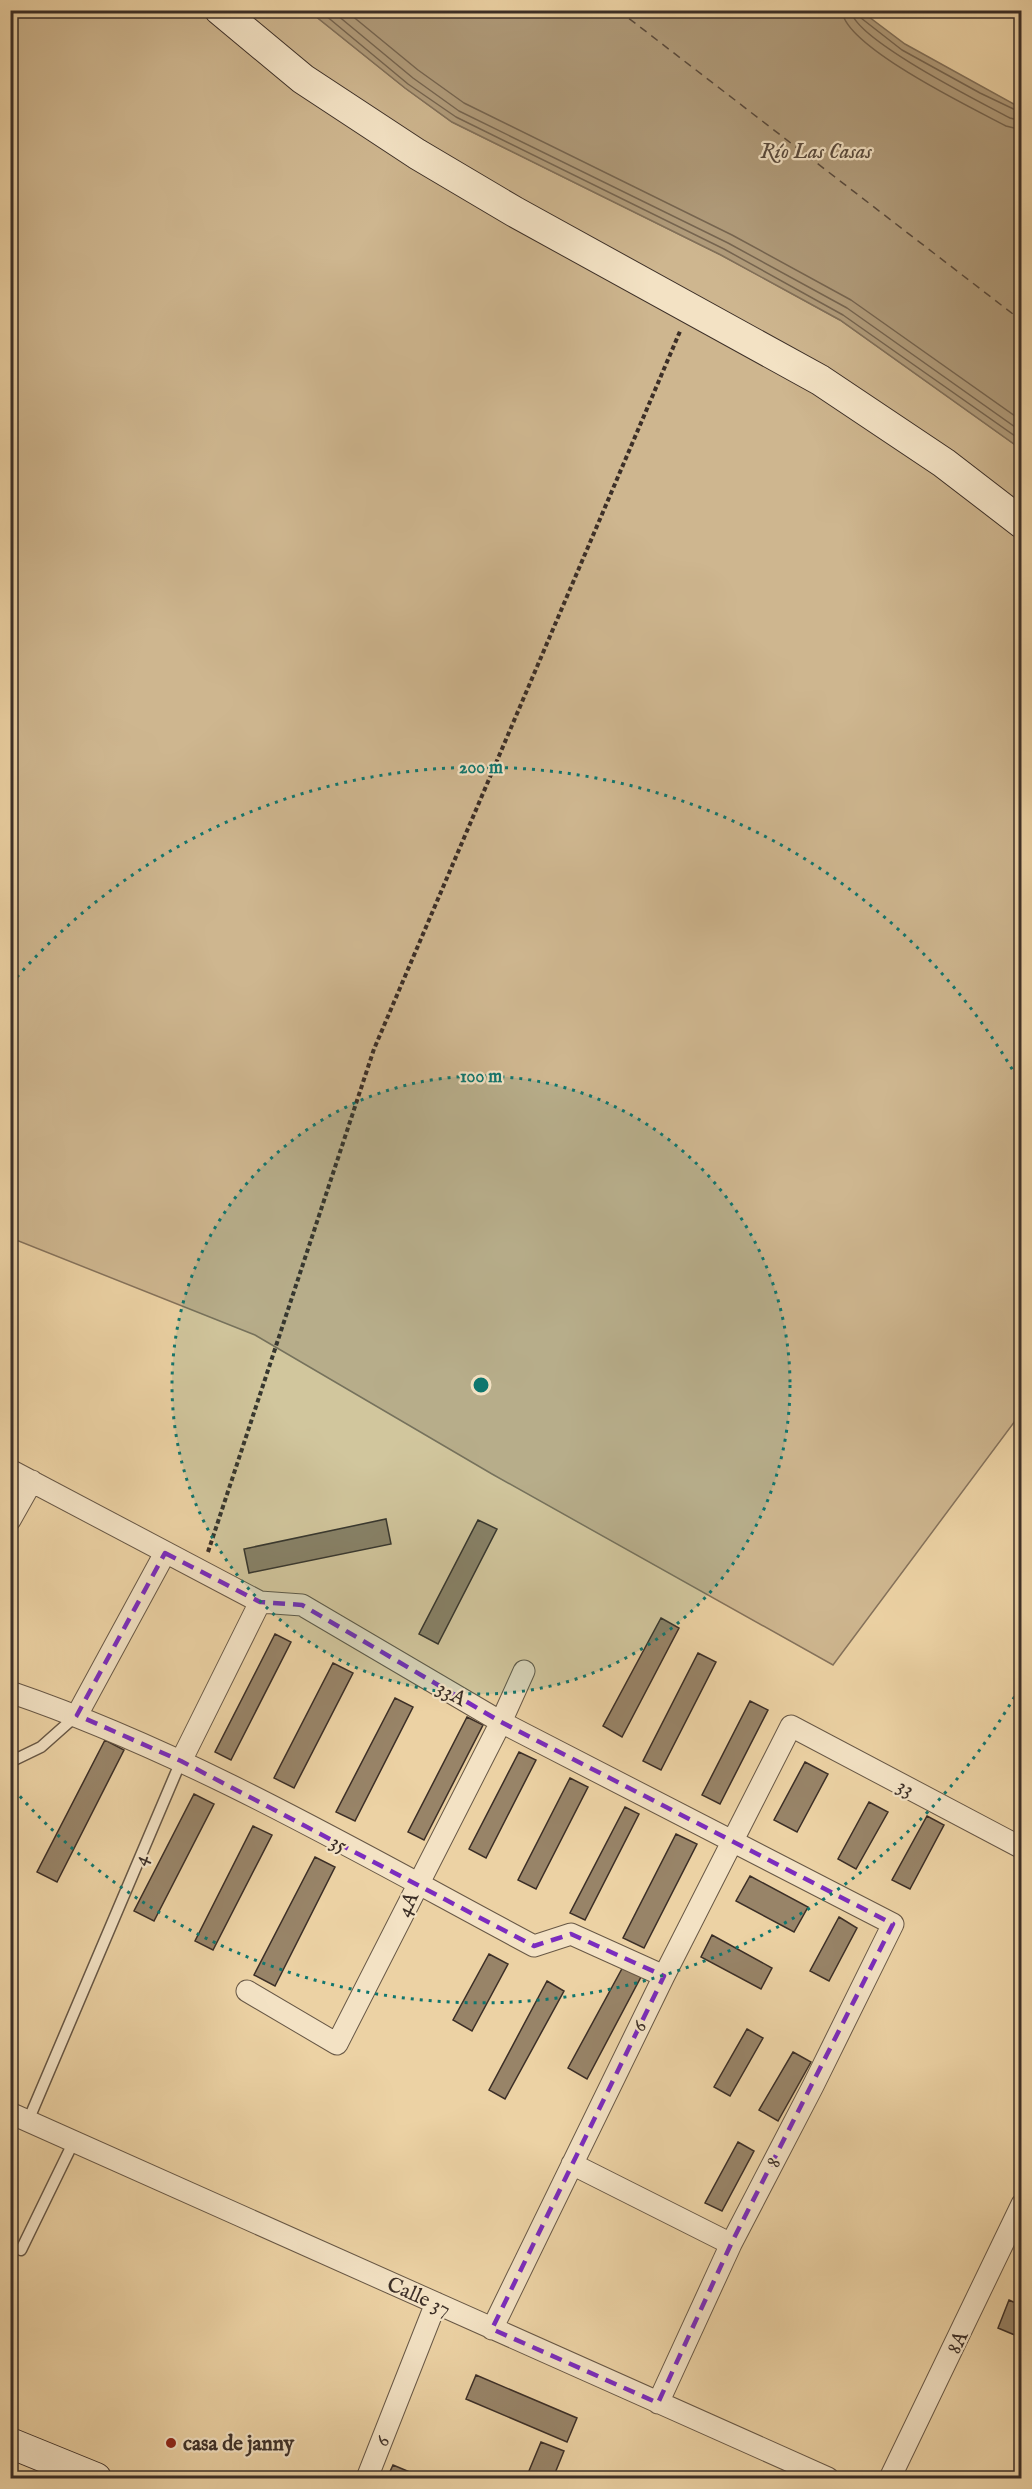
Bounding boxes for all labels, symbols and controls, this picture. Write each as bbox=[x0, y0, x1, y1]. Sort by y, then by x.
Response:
water label: Río Las Casas bbox=[760, 138, 873, 166]
text: 200 m bbox=[459, 757, 503, 780]
text: 100 m bbox=[460, 1066, 502, 1089]
centre of rings bbox=[471, 1375, 491, 1395]
street label: 33A bbox=[432, 1675, 472, 1714]
street label: 33 bbox=[892, 1773, 919, 1804]
street label: 35 bbox=[325, 1829, 352, 1860]
street label: 4 bbox=[127, 1849, 156, 1870]
street label: 4A bbox=[391, 1887, 426, 1922]
street label: 6 bbox=[626, 2016, 655, 2037]
street label: 8 bbox=[760, 2153, 788, 2173]
street label: Calle 37 bbox=[382, 2271, 455, 2323]
street label: 8A bbox=[941, 2326, 976, 2359]
place label: casa de janny bbox=[183, 2431, 295, 2458]
street label: 6 bbox=[369, 2431, 398, 2451]
marker: casa de janny bbox=[164, 2436, 178, 2450]

